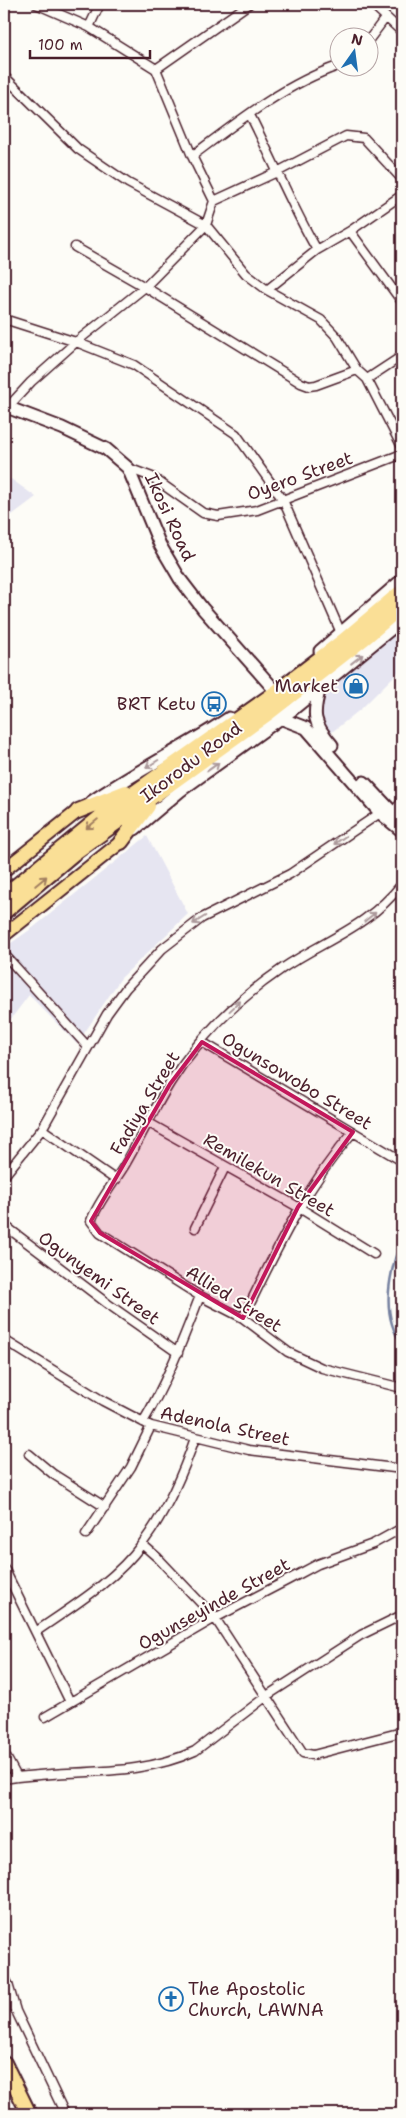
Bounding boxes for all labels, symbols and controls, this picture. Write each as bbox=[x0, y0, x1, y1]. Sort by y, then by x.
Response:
scale bar bbox=[30, 28, 150, 60]
north arrow bbox=[328, 28, 378, 78]
text: N bbox=[350, 29, 365, 49]
text: 100 m bbox=[38, 35, 83, 55]
street label: Oyero Street bbox=[244, 446, 356, 506]
street label: Ikosi Road bbox=[139, 469, 201, 565]
one-way arrow bbox=[350, 653, 363, 664]
shop icon: Market bbox=[343, 673, 369, 699]
place label: Market bbox=[274, 674, 338, 698]
bus stop icon: BRT Ketu bbox=[201, 691, 227, 717]
place label: BRT Ketu bbox=[117, 692, 196, 716]
street label: Ikorodu Road bbox=[135, 716, 247, 808]
one-way arrow bbox=[146, 760, 160, 770]
one-way arrow bbox=[205, 762, 219, 772]
one-way arrow bbox=[86, 818, 99, 829]
one-way arrow bbox=[333, 835, 347, 845]
one-way arrow bbox=[34, 876, 47, 887]
one-way arrow bbox=[364, 911, 377, 922]
one-way arrow bbox=[193, 916, 207, 926]
one-way arrow bbox=[229, 1000, 242, 1012]
street label: Ogunsowobo Street bbox=[217, 1027, 377, 1135]
street label: Fadiya Street bbox=[105, 1047, 185, 1159]
street label: Remilekun Street bbox=[199, 1128, 339, 1222]
street label: Ogunyemi Street bbox=[33, 1226, 165, 1330]
street label: Allied Street bbox=[181, 1260, 287, 1338]
street label: Adenola Street bbox=[158, 1401, 292, 1451]
street label: Ogunseyinde Street bbox=[134, 1552, 294, 1656]
place label: The Apostolic Church, LAWNA bbox=[188, 1977, 324, 2022]
church icon: The Apostolic Church, LAWNA bbox=[158, 1986, 184, 2012]

